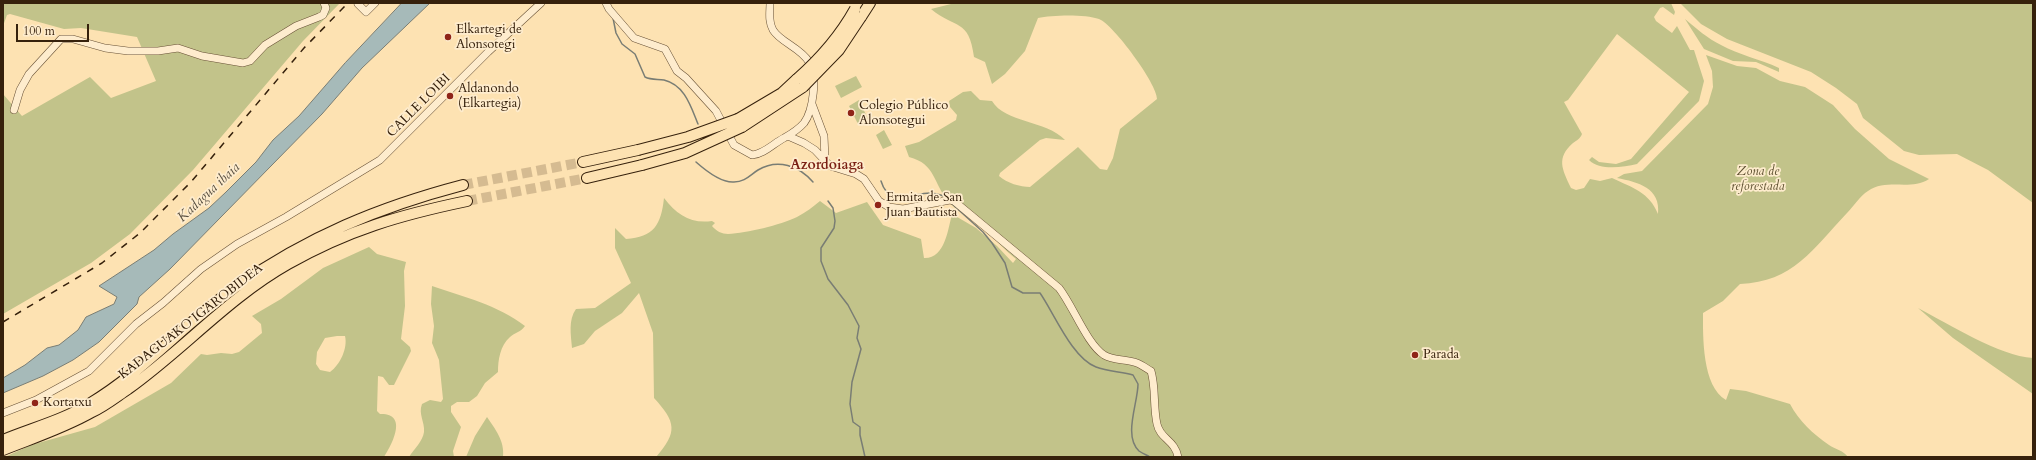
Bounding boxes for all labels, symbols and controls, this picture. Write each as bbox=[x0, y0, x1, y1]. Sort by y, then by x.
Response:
scale bar bbox=[18, 16, 91, 42]
place label: Elkartegi de Alonsotegi bbox=[456, 22, 522, 53]
text: 100 m bbox=[23, 23, 55, 39]
marker: Elkartegi de Alonsotegi bbox=[443, 32, 453, 42]
street label: CALLE LOIBI bbox=[384, 71, 454, 141]
place label: Aldanondo (Elkartegia) bbox=[458, 81, 521, 112]
marker: Aldanondo (Elkartegia) bbox=[445, 91, 455, 101]
place label: Colegio Público Alonsotegui bbox=[859, 98, 948, 129]
marker: Colegio Público Alonsotegui bbox=[846, 108, 856, 118]
district label: Azordoiaga bbox=[790, 158, 864, 174]
water label: Kadagua ibaia bbox=[174, 160, 244, 226]
park label: Zona de reforestada bbox=[1731, 164, 1785, 195]
place label: Ermita de San Juan Bautista bbox=[886, 190, 962, 221]
marker: Ermita de San Juan Bautista bbox=[873, 200, 883, 210]
street label: KADAGUAKO IGAROBIDEA bbox=[116, 261, 266, 383]
place label: Parada bbox=[1423, 347, 1459, 363]
marker: Parada bbox=[1410, 350, 1420, 360]
place label: Kortatxu bbox=[43, 395, 92, 411]
marker: Kortatxu bbox=[30, 398, 40, 408]

